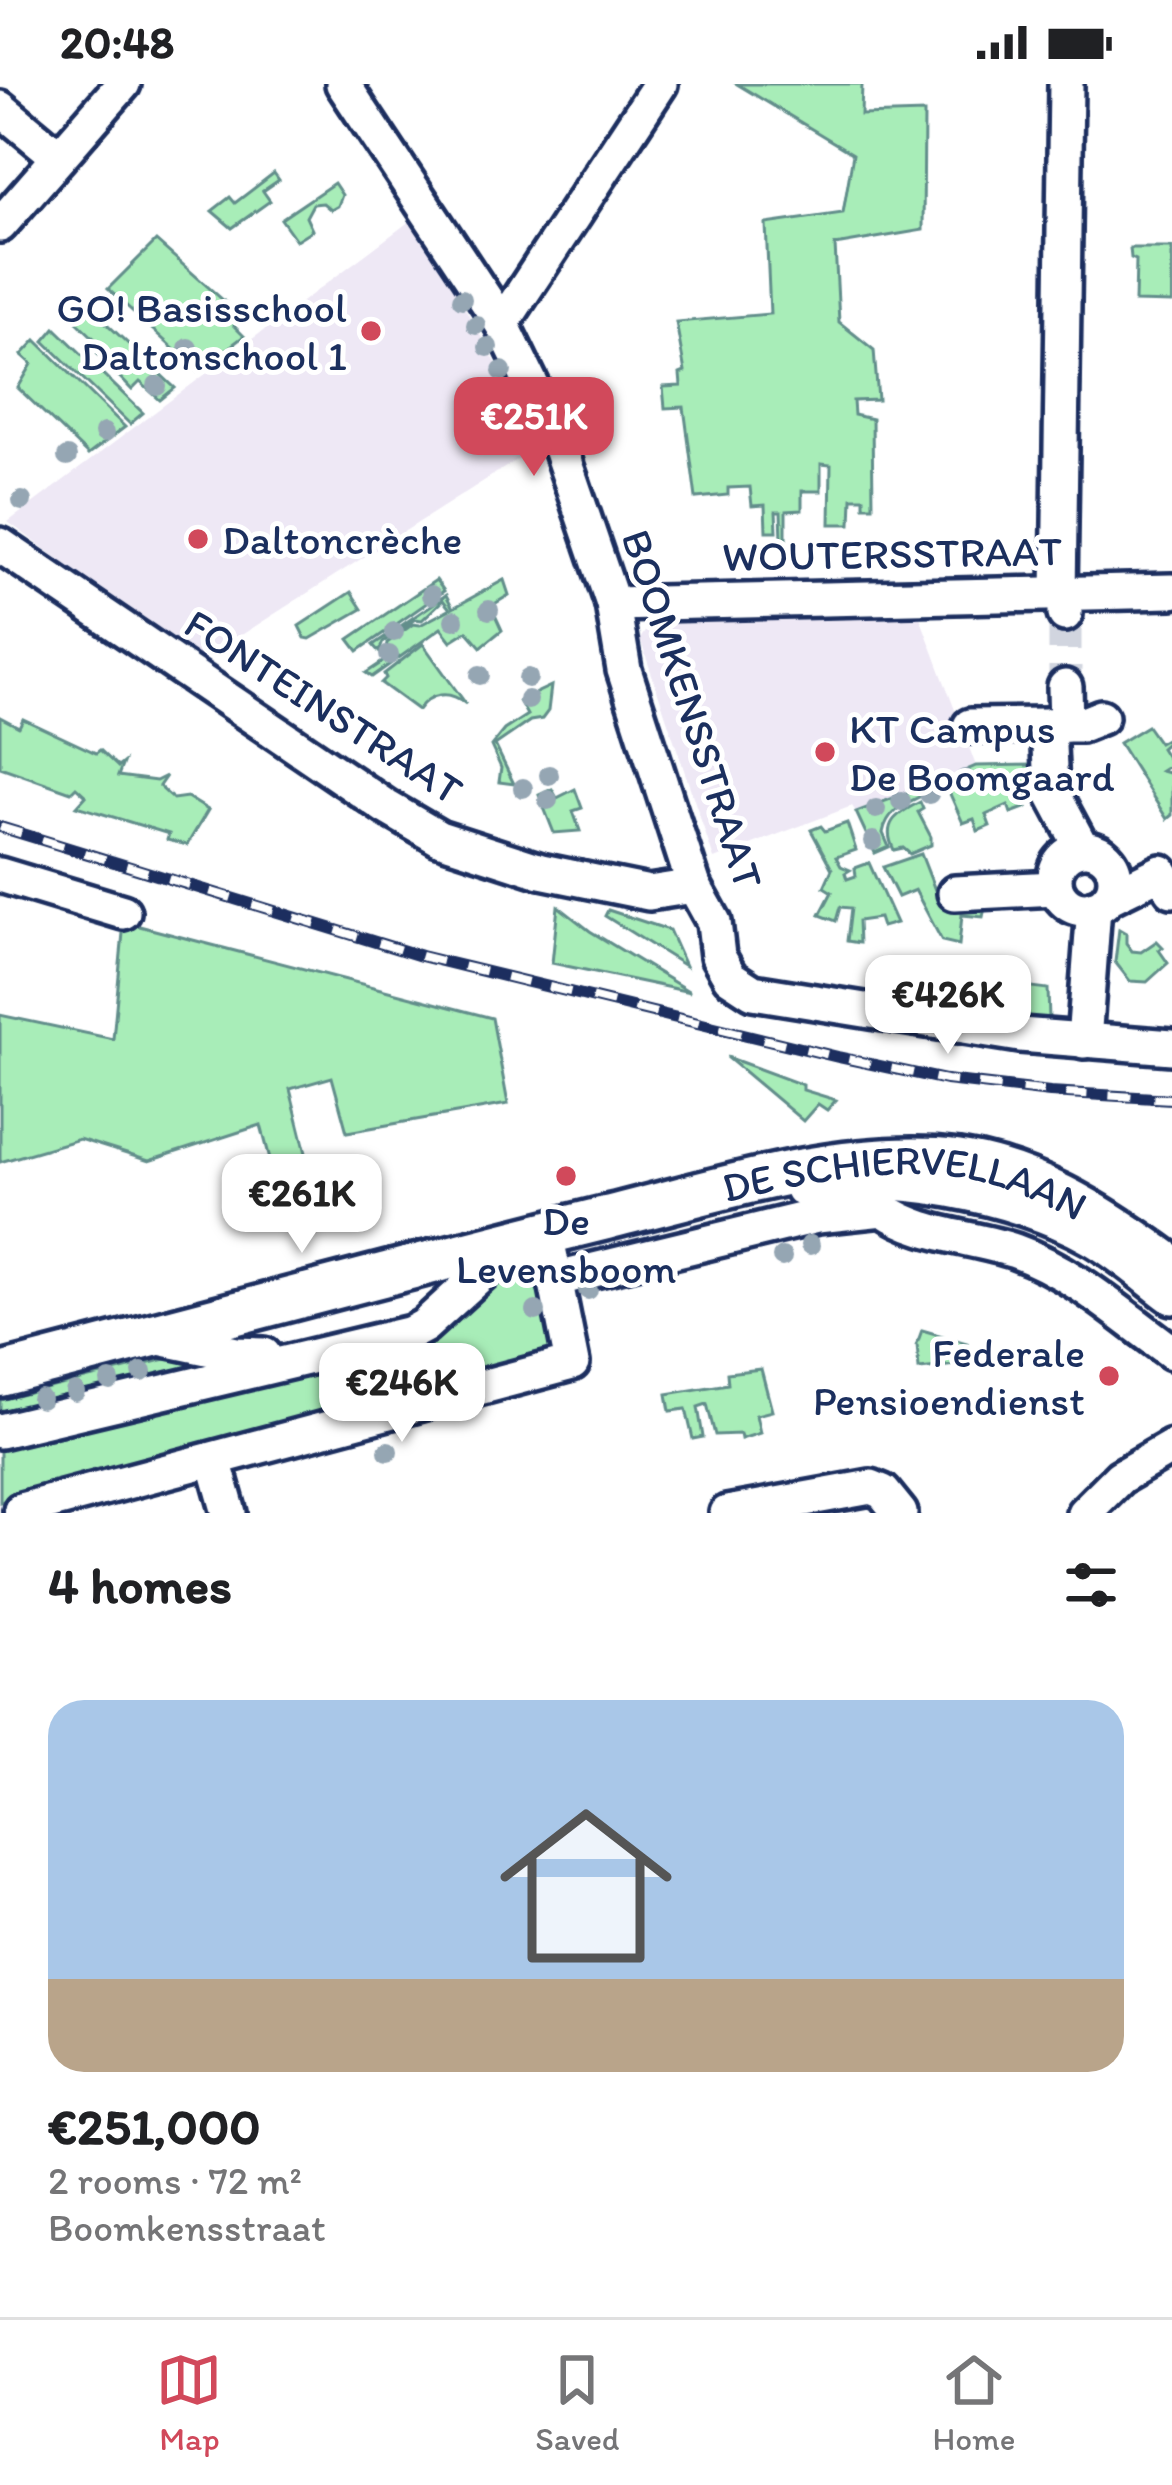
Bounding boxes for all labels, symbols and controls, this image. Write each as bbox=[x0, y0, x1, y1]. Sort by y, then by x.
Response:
text: 20:48 bbox=[60, 15, 174, 69]
place label: GO! Basisschool Daltonschool 1 bbox=[56, 282, 347, 381]
marker: GO! Basisschool Daltonschool 1 bbox=[358, 318, 384, 344]
pin: €251K bbox=[450, 377, 618, 479]
text: €251K bbox=[481, 392, 587, 439]
place label: Daltoncrèche bbox=[222, 514, 462, 565]
street label: BOOMKENSSTRAAT bbox=[610, 523, 775, 895]
street label: WOUTERSSTRAAT bbox=[722, 525, 1063, 582]
marker: Daltoncrèche bbox=[185, 526, 211, 552]
street label: FONTEINSTRAAT bbox=[175, 598, 473, 815]
place label: KT Campus De Boomgaard bbox=[849, 703, 1115, 802]
marker: KT Campus De Boomgaard bbox=[812, 739, 838, 765]
pin: €426K bbox=[864, 955, 1032, 1057]
text: €426K bbox=[892, 970, 1004, 1017]
street label: DE SCHIERVELLAAN bbox=[717, 1134, 1096, 1231]
pin: €261K bbox=[218, 1154, 386, 1256]
marker: De Levensboom bbox=[553, 1163, 579, 1189]
text: €261K bbox=[249, 1169, 355, 1216]
place label: De Levensboom bbox=[456, 1195, 676, 1294]
place label: Federale Pensioendienst bbox=[813, 1327, 1085, 1426]
pin: €246K bbox=[318, 1343, 486, 1445]
text: €246K bbox=[346, 1358, 458, 1405]
marker: Federale Pensioendienst bbox=[1096, 1363, 1122, 1389]
icon: filters bbox=[1058, 1552, 1124, 1618]
text: 4 homes bbox=[48, 1555, 232, 1616]
icon: home bbox=[478, 1778, 694, 1994]
text: €251,000 bbox=[48, 2096, 261, 2157]
text: 2 rooms · 72 m² bbox=[48, 2157, 302, 2204]
text: Boomkensstraat bbox=[48, 2204, 326, 2251]
tab: Map bbox=[156, 2347, 222, 2458]
tab: Saved bbox=[535, 2347, 620, 2458]
tab: Home bbox=[932, 2347, 1016, 2458]

